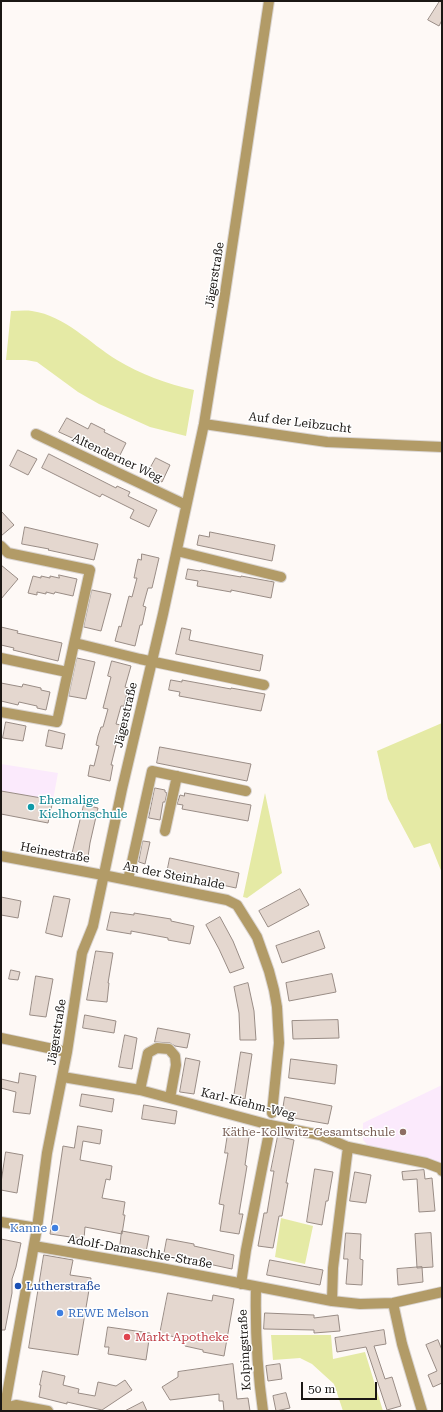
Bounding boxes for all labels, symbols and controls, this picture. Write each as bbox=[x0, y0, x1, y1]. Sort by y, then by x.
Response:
street label: Jägerstraße bbox=[203, 241, 227, 309]
street label: Auf der Leibzucht bbox=[248, 410, 352, 436]
street label: Altenderner Weg bbox=[70, 431, 164, 485]
street label: Jägerstraße bbox=[111, 681, 141, 749]
place label: Ehemalige Kielhornschule bbox=[39, 793, 127, 821]
marker: Ehemalige Kielhornschule bbox=[26, 802, 36, 812]
street label: Heinestraße bbox=[19, 840, 91, 866]
street label: An der Steinhalde bbox=[122, 859, 226, 893]
street label: Jägerstraße bbox=[45, 998, 69, 1066]
street label: Karl-Kiehm-Weg bbox=[199, 1085, 297, 1123]
place label: Käthe-Kollwitz-Gesamtschule bbox=[222, 1125, 395, 1139]
marker: Käthe-Kollwitz-Gesamtschule bbox=[398, 1127, 408, 1137]
place label: Kanne bbox=[10, 1221, 47, 1235]
marker: Kanne bbox=[50, 1223, 60, 1233]
street label: Adolf-Damaschke-Straße bbox=[67, 1232, 213, 1272]
place label: Lutherstraße bbox=[26, 1279, 100, 1293]
marker: Lutherstraße bbox=[13, 1281, 23, 1291]
place label: REWE Melson bbox=[68, 1306, 149, 1320]
marker: REWE Melson bbox=[55, 1308, 65, 1318]
street label: Kolpingstraße bbox=[236, 1309, 254, 1391]
place label: Markt Apotheke bbox=[135, 1330, 229, 1344]
marker: Markt Apotheke bbox=[122, 1332, 132, 1342]
scale bar bbox=[303, 1374, 379, 1400]
text: 50 m bbox=[308, 1382, 335, 1396]

